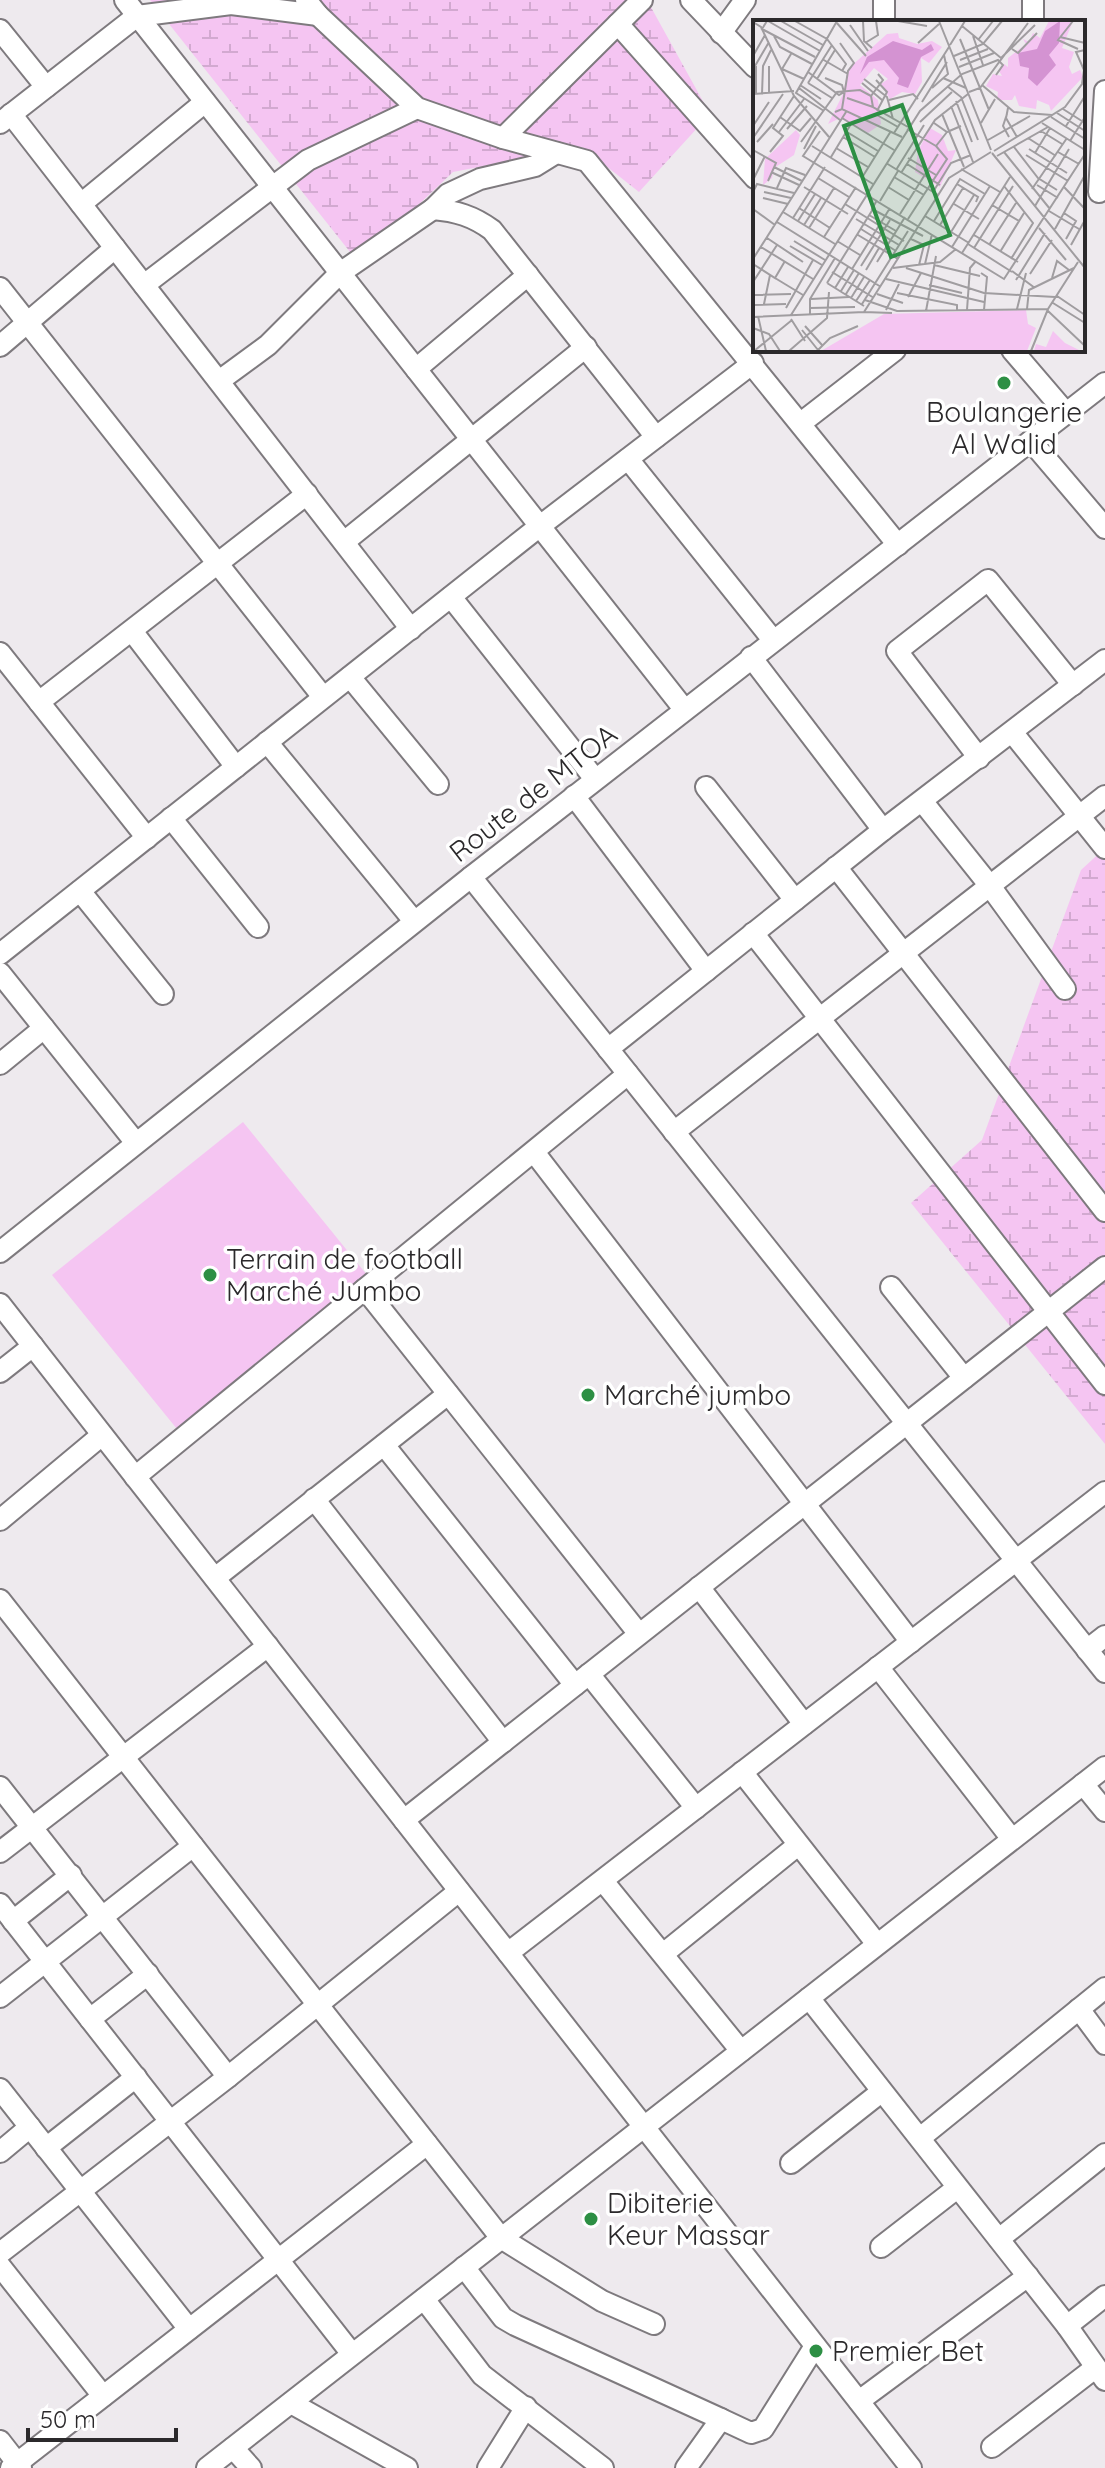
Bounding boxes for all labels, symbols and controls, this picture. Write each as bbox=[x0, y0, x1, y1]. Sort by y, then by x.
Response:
inset map bbox=[753, 20, 1085, 352]
marker: Boulangerie Al Walid bbox=[995, 374, 1013, 392]
place label: Boulangerie Al Walid bbox=[926, 394, 1082, 461]
street label: Route de MTOA bbox=[442, 716, 624, 869]
place label: Terrain de football Marché Jumbo bbox=[226, 1241, 463, 1308]
marker: Terrain de football Marché Jumbo bbox=[201, 1266, 219, 1284]
place label: Marché jumbo bbox=[604, 1377, 791, 1412]
marker: Marché jumbo bbox=[579, 1386, 597, 1404]
place label: Dibiterie Keur Massar bbox=[607, 2185, 770, 2252]
marker: Dibiterie Keur Massar bbox=[582, 2210, 600, 2228]
place label: Premier Bet bbox=[832, 2333, 984, 2368]
marker: Premier Bet bbox=[807, 2342, 825, 2360]
scale bar bbox=[28, 2392, 176, 2442]
text: 50 m bbox=[40, 2404, 96, 2434]

